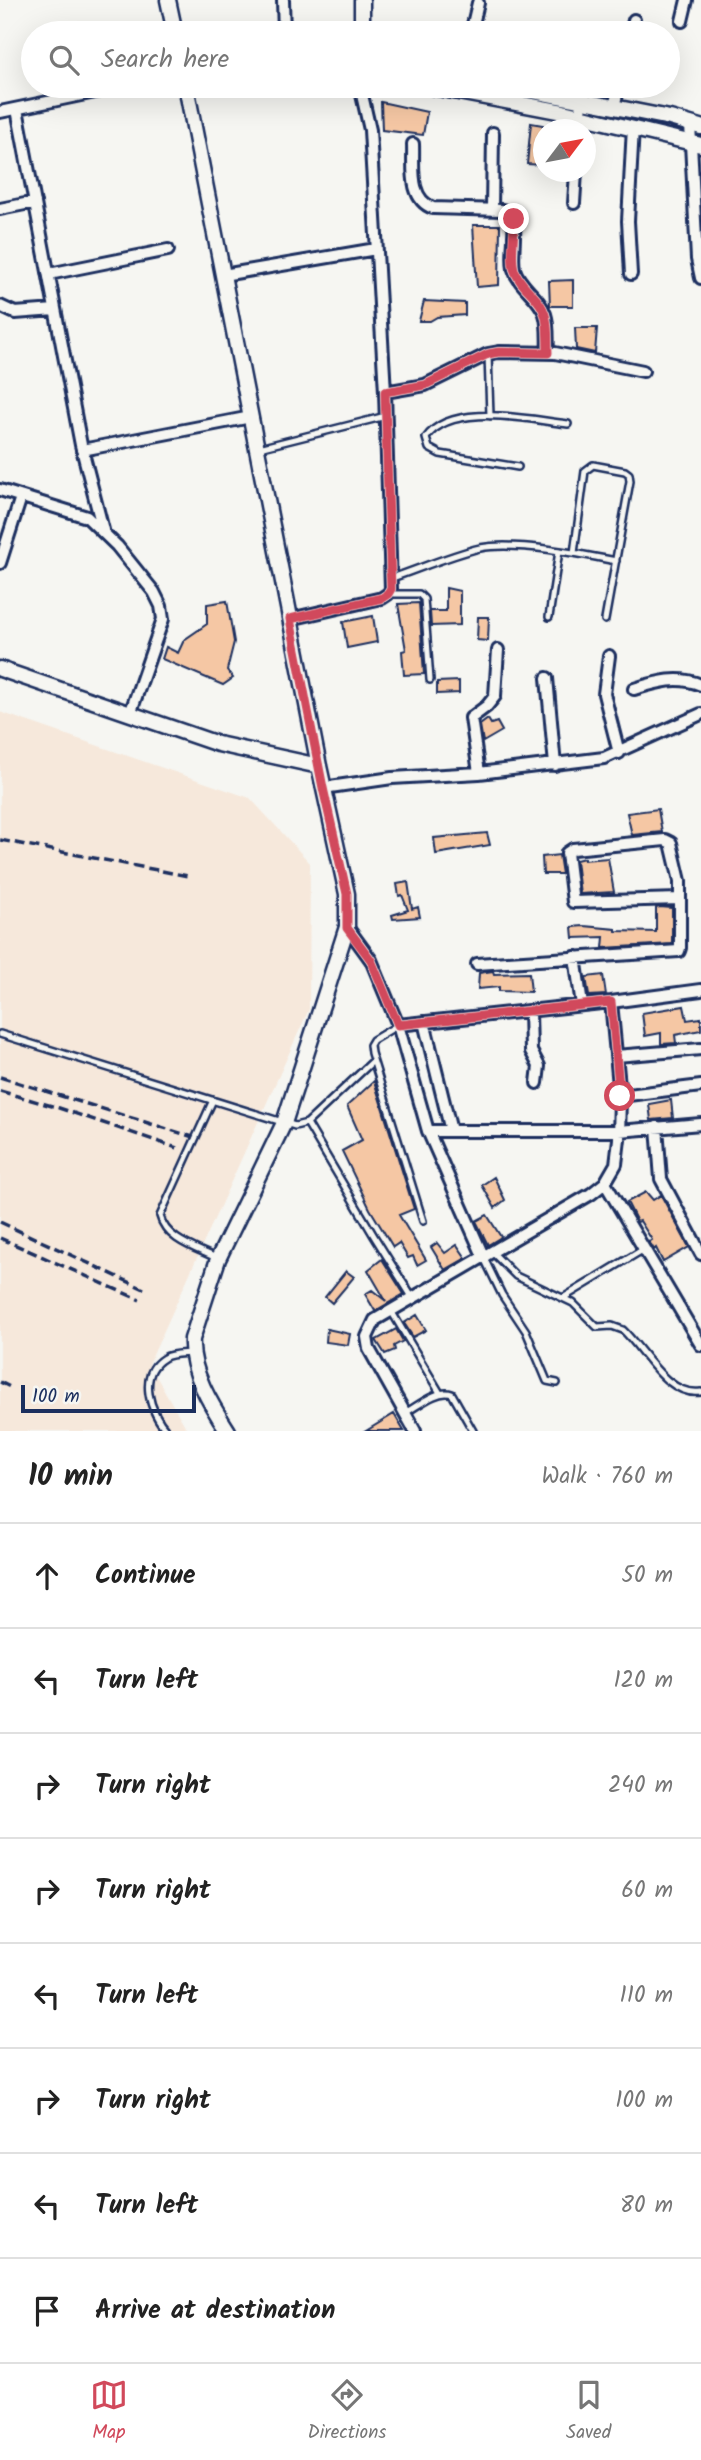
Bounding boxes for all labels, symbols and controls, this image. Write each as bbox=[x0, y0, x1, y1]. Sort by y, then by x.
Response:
search box bbox=[21, 21, 680, 98]
text: Search here bbox=[101, 39, 229, 81]
icon: search bbox=[45, 41, 83, 79]
north arrow bbox=[533, 119, 596, 182]
route end bbox=[498, 203, 529, 234]
route start bbox=[604, 1080, 635, 1111]
scale bar bbox=[21, 1382, 196, 1414]
text: 100 m bbox=[32, 1382, 80, 1412]
text: 10 min bbox=[28, 1453, 113, 1501]
text: Walk · 760 m bbox=[541, 1459, 673, 1495]
text: Continue bbox=[95, 1555, 196, 1597]
icon: ahead bbox=[28, 1557, 66, 1595]
text: 50 m bbox=[622, 1558, 673, 1594]
text: Turn left bbox=[95, 1660, 198, 1702]
icon: left bbox=[28, 1662, 66, 1700]
text: 120 m bbox=[613, 1663, 673, 1699]
text: Turn right bbox=[95, 1765, 211, 1807]
icon: right bbox=[28, 1767, 66, 1805]
text: 240 m bbox=[608, 1768, 673, 1804]
text: Turn right bbox=[95, 1870, 211, 1912]
icon: right bbox=[28, 1872, 66, 1910]
text: 60 m bbox=[621, 1873, 673, 1909]
text: Turn left bbox=[95, 1975, 198, 2017]
icon: left bbox=[28, 1977, 66, 2015]
text: 110 m bbox=[620, 1978, 673, 2014]
text: Turn right bbox=[95, 2080, 211, 2122]
icon: right bbox=[28, 2082, 66, 2120]
text: 100 m bbox=[615, 2083, 673, 2119]
text: Turn left bbox=[95, 2185, 198, 2227]
icon: left bbox=[28, 2187, 66, 2225]
text: 80 m bbox=[620, 2188, 673, 2224]
text: Arrive at destination bbox=[95, 2290, 335, 2332]
icon: arrive bbox=[28, 2292, 66, 2330]
tab: Map bbox=[90, 2376, 128, 2448]
tab: Directions bbox=[308, 2376, 386, 2448]
tab: Saved bbox=[566, 2376, 611, 2448]

